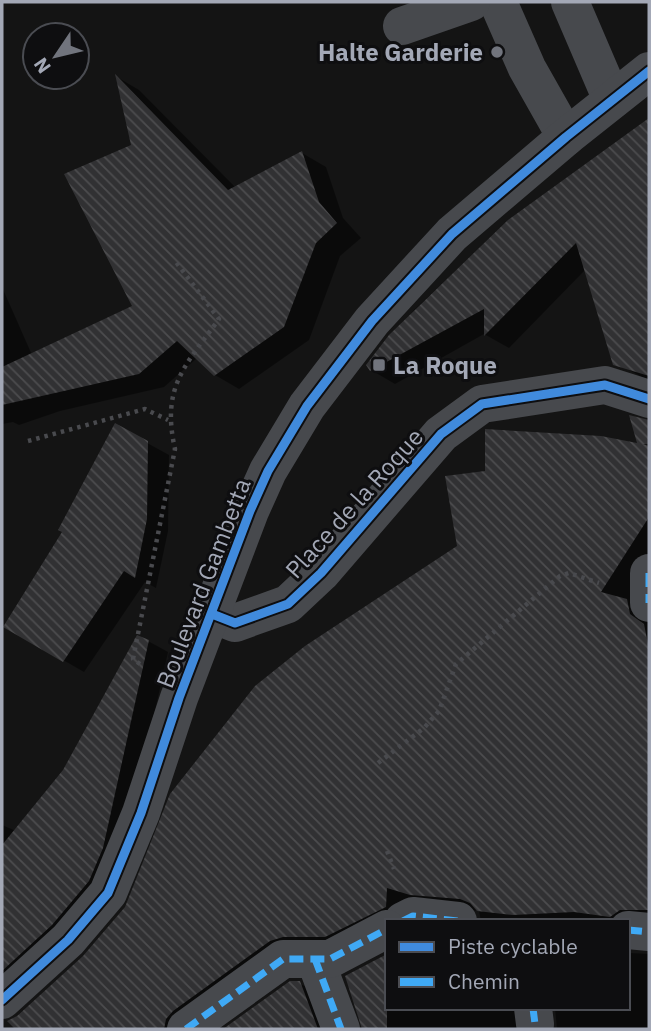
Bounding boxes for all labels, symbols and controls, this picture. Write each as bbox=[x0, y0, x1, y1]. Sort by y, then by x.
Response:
north arrow bbox=[21, 21, 91, 91]
place label: Halte Garderie bbox=[318, 36, 483, 68]
marker: Halte Garderie bbox=[489, 44, 505, 60]
text: N bbox=[28, 53, 56, 78]
place label: La Roque bbox=[393, 349, 497, 381]
marker: La Roque bbox=[371, 357, 387, 373]
street label: Place de la Roque bbox=[278, 421, 430, 585]
street label: Boulevard Gambetta bbox=[148, 474, 258, 692]
legend bbox=[385, 919, 630, 1010]
text: Piste cyclable bbox=[448, 932, 578, 960]
text: Chemin bbox=[448, 967, 520, 995]

